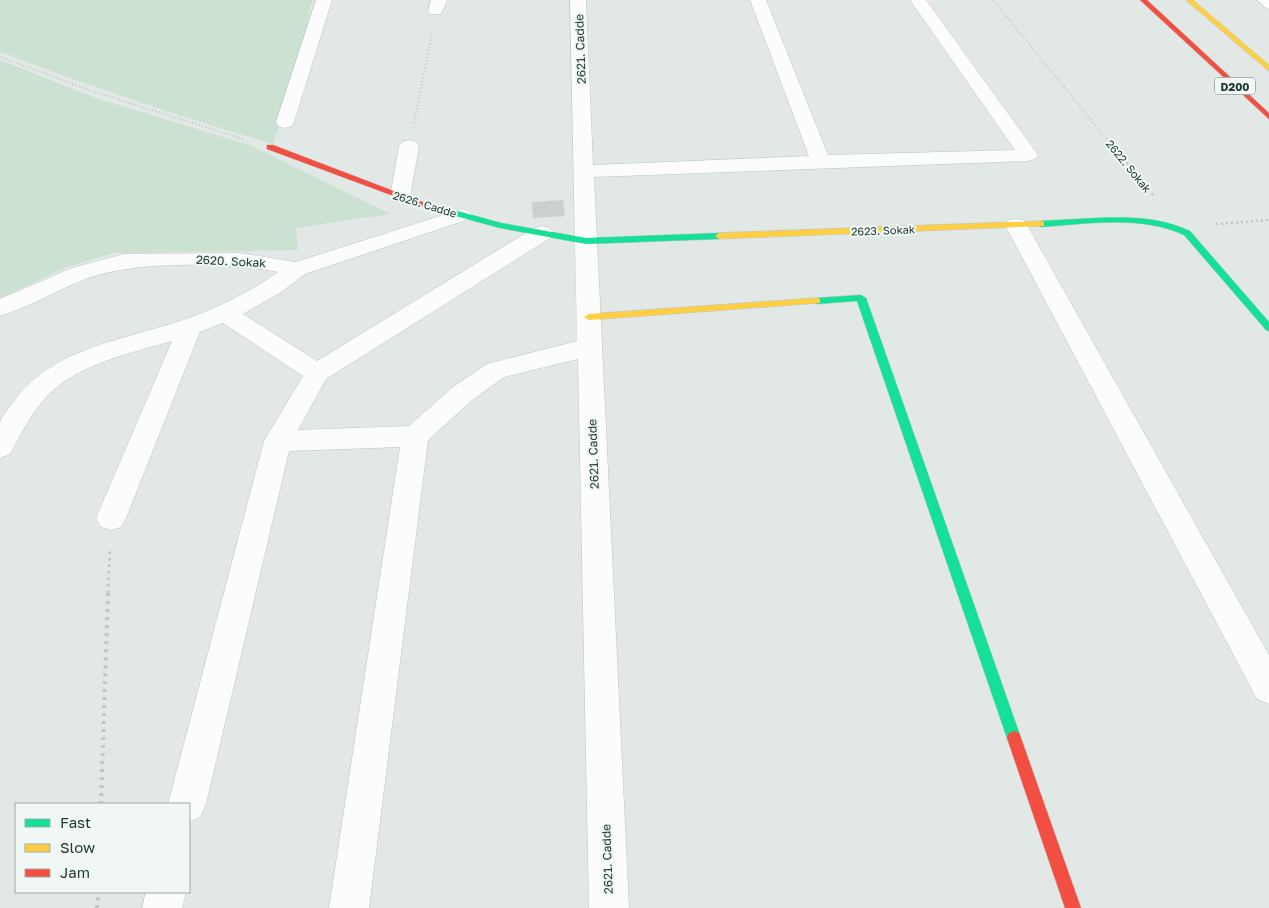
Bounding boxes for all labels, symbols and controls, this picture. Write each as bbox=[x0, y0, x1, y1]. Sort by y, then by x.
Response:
street label: 2621. Cadde bbox=[571, 14, 589, 84]
road number: D200 bbox=[1215, 78, 1255, 94]
street label: 2622. Sokak bbox=[1104, 137, 1154, 195]
street label: 2626. Cadde bbox=[392, 188, 458, 220]
street label: 2623. Sokak bbox=[851, 222, 915, 238]
street label: 2620. Sokak bbox=[195, 252, 267, 270]
street label: 2621. Cadde bbox=[584, 419, 602, 489]
legend bbox=[15, 803, 190, 893]
text: Fast bbox=[60, 813, 91, 831]
street label: 2621. Cadde bbox=[598, 824, 616, 894]
text: Slow bbox=[60, 838, 95, 856]
text: Jam bbox=[60, 863, 90, 881]

